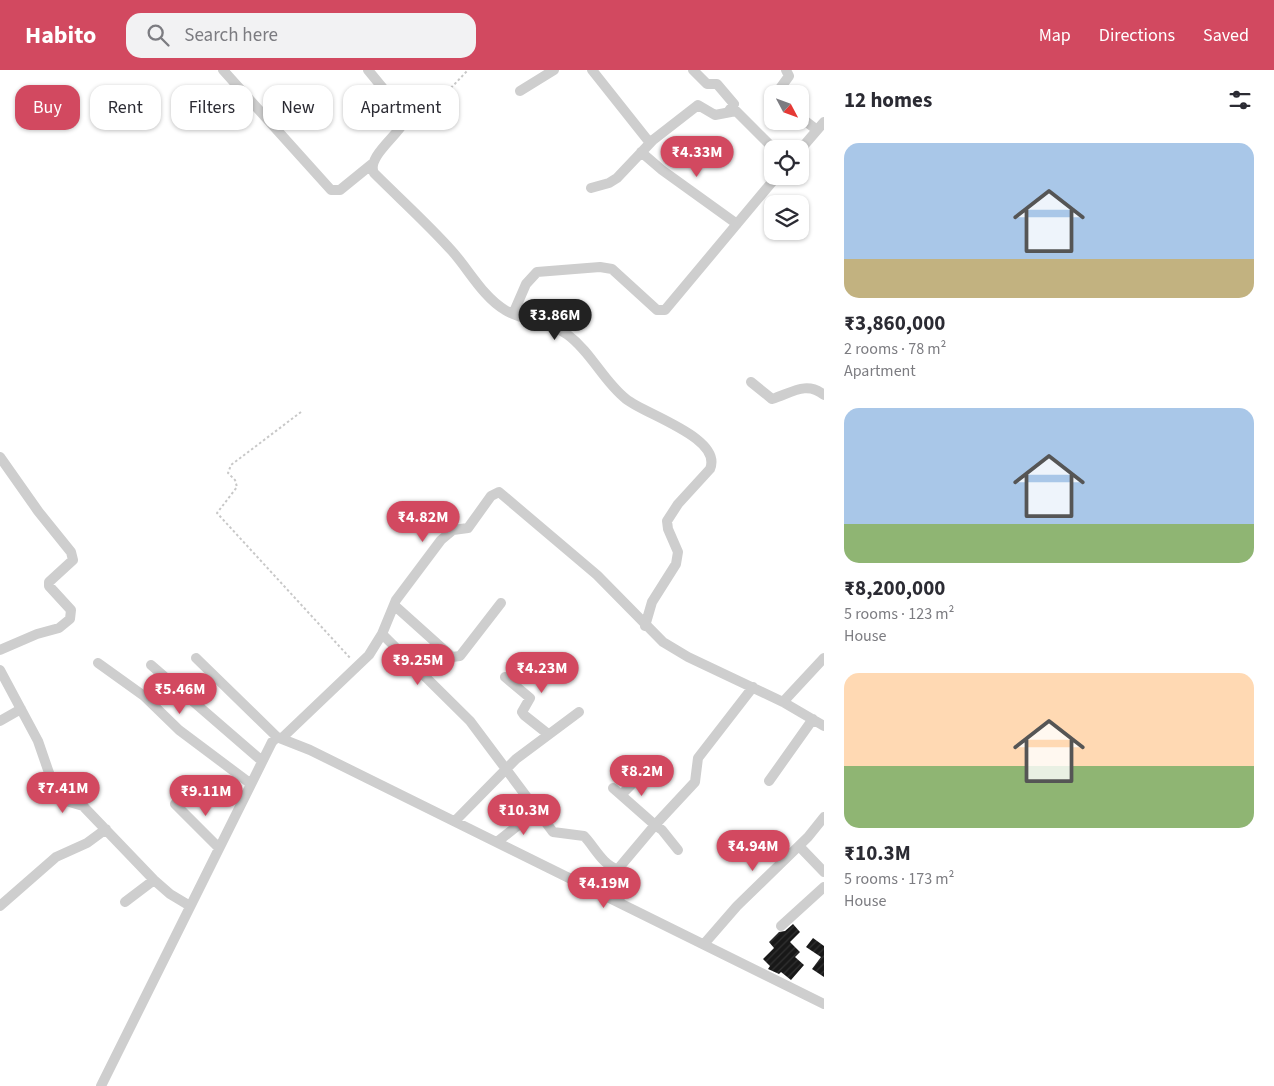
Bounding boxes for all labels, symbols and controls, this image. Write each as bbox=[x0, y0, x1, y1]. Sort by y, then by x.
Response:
search box bbox=[126, 13, 476, 58]
text: Habito bbox=[25, 18, 96, 53]
icon: search bbox=[144, 21, 172, 49]
text: Search here bbox=[184, 22, 278, 49]
text: Map bbox=[1039, 23, 1071, 48]
text: Directions bbox=[1099, 23, 1175, 48]
text: Saved bbox=[1203, 23, 1249, 48]
chip: Buy bbox=[15, 85, 80, 130]
chip: Rent bbox=[90, 85, 161, 130]
chip: Filters bbox=[171, 85, 253, 130]
chip: New bbox=[263, 85, 333, 130]
chip: Apartment bbox=[343, 85, 459, 130]
north arrow bbox=[764, 85, 809, 130]
map controls bbox=[764, 85, 809, 240]
text: 12 homes bbox=[844, 85, 932, 115]
icon: filters bbox=[1226, 86, 1254, 114]
pin: ₹4.33M bbox=[656, 136, 738, 178]
button: locate bbox=[764, 140, 809, 185]
text: ₹4.33M bbox=[672, 141, 722, 163]
icon: home bbox=[1004, 176, 1094, 266]
button: layers bbox=[764, 195, 809, 240]
pin: ₹3.86M bbox=[514, 298, 596, 341]
text: ₹3.86M bbox=[530, 304, 580, 326]
text: ₹3,860,000 bbox=[844, 308, 945, 338]
text: 2 rooms · 78 m² bbox=[844, 338, 946, 360]
text: Apartment bbox=[844, 360, 916, 382]
icon: home bbox=[1004, 441, 1094, 531]
pin: ₹4.82M bbox=[382, 500, 464, 543]
text: ₹4.82M bbox=[398, 506, 448, 528]
text: ₹8,200,000 bbox=[844, 573, 945, 603]
text: 5 rooms · 123 m² bbox=[844, 603, 954, 625]
text: House bbox=[844, 625, 886, 647]
pin: ₹9.25M bbox=[377, 644, 459, 686]
text: ₹9.25M bbox=[393, 649, 443, 671]
pin: ₹4.23M bbox=[501, 652, 583, 694]
text: ₹4.23M bbox=[517, 657, 567, 679]
pin: ₹5.46M bbox=[139, 672, 221, 715]
text: ₹5.46M bbox=[155, 678, 205, 700]
icon: home bbox=[1004, 706, 1094, 796]
pin: ₹8.2M bbox=[607, 754, 677, 797]
text: ₹8.2M bbox=[621, 760, 663, 782]
pin: ₹7.41M bbox=[22, 772, 104, 814]
pin: ₹9.11M bbox=[165, 774, 247, 817]
text: ₹7.41M bbox=[38, 777, 88, 799]
text: ₹9.11M bbox=[181, 780, 231, 802]
pin: ₹10.3M bbox=[483, 794, 565, 836]
text: ₹10.3M bbox=[499, 799, 549, 821]
pin: ₹4.94M bbox=[712, 830, 794, 872]
text: ₹4.94M bbox=[728, 835, 778, 857]
text: ₹10.3M bbox=[844, 838, 911, 868]
pin: ₹4.19M bbox=[563, 866, 645, 909]
text: 5 rooms · 173 m² bbox=[844, 868, 954, 890]
text: ₹4.19M bbox=[579, 872, 629, 894]
text: House bbox=[844, 890, 886, 912]

